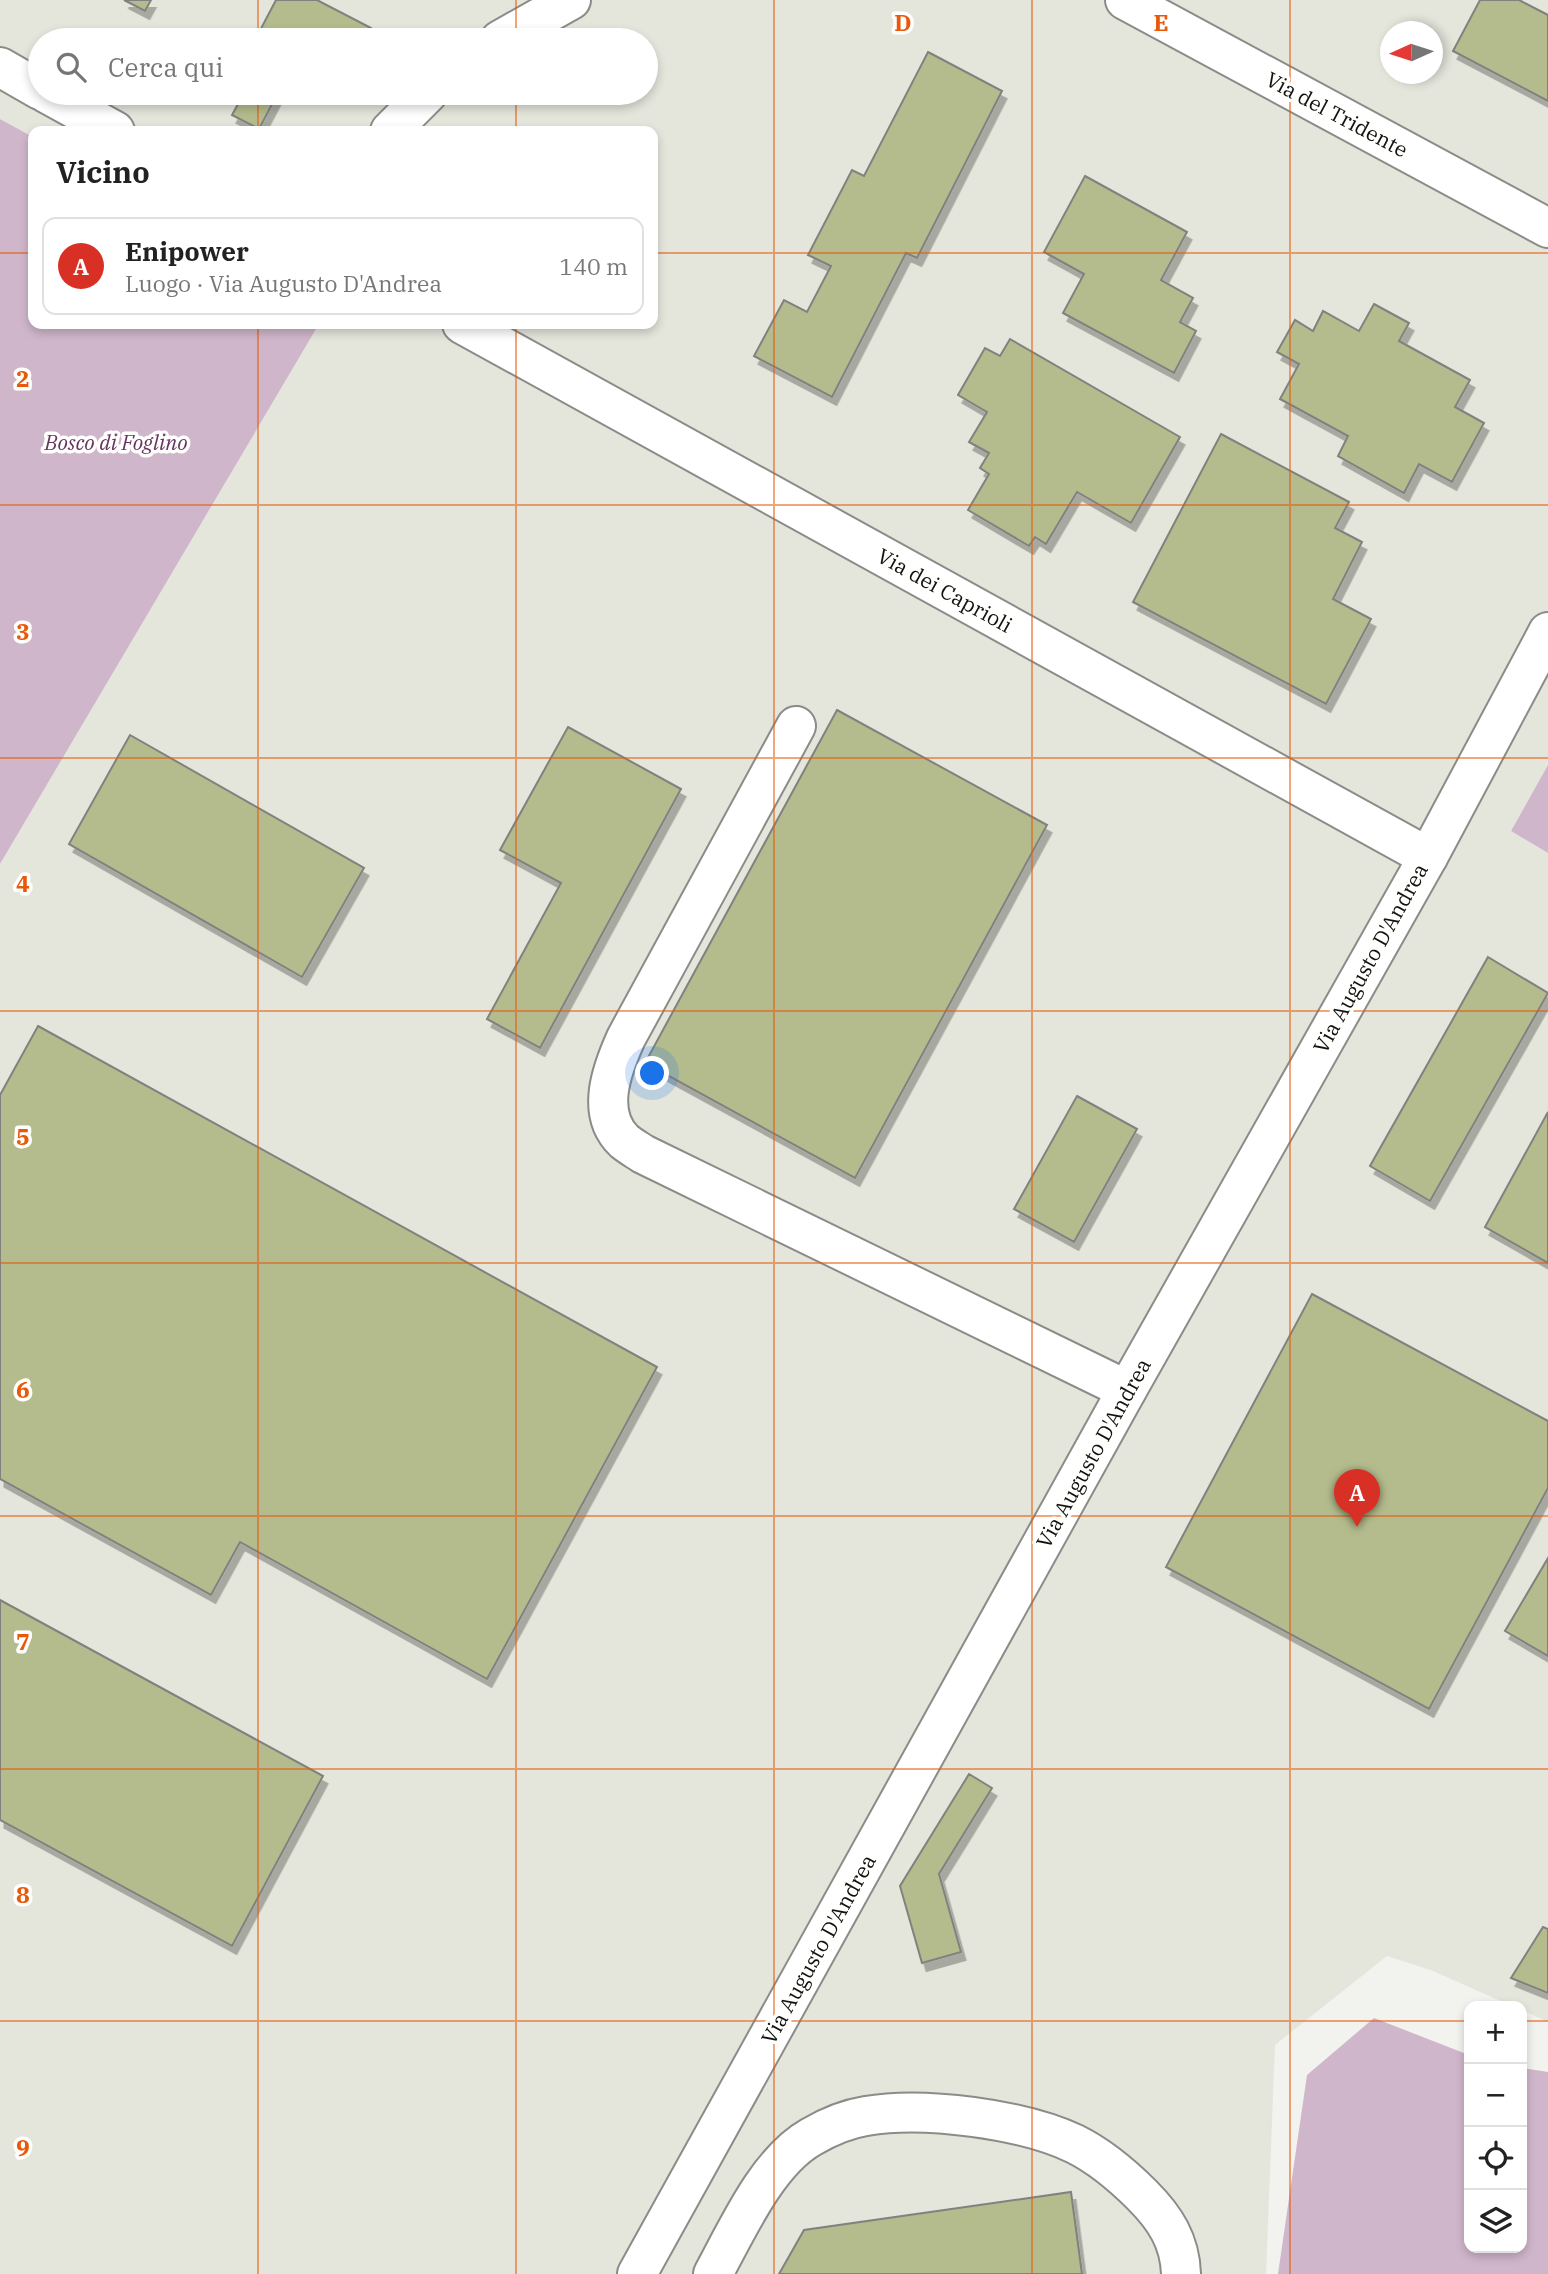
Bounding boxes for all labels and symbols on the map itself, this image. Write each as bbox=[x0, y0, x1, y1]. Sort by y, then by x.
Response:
text: D bbox=[894, 7, 912, 37]
text: E bbox=[1153, 7, 1169, 37]
north arrow bbox=[1380, 21, 1443, 84]
street label: Via del Tridente bbox=[1261, 65, 1413, 163]
text: 2 bbox=[16, 363, 30, 393]
park label: Bosco di Foglino bbox=[43, 428, 188, 456]
street label: Via dei Caprioli bbox=[872, 541, 1018, 639]
text: 3 bbox=[16, 616, 30, 646]
street label: Via Augusto D'Andrea bbox=[1306, 858, 1434, 1058]
text: 4 bbox=[16, 868, 30, 898]
your location bbox=[635, 1056, 669, 1090]
text: 5 bbox=[16, 1121, 30, 1151]
street label: Via Augusto D'Andrea bbox=[1029, 1353, 1157, 1553]
text: 6 bbox=[16, 1374, 30, 1404]
pin: A bbox=[1334, 1469, 1380, 1527]
text: 7 bbox=[16, 1626, 30, 1656]
street label: Via Augusto D'Andrea bbox=[754, 1849, 882, 2049]
text: 8 bbox=[16, 1879, 30, 1909]
text: 9 bbox=[16, 2132, 30, 2162]

